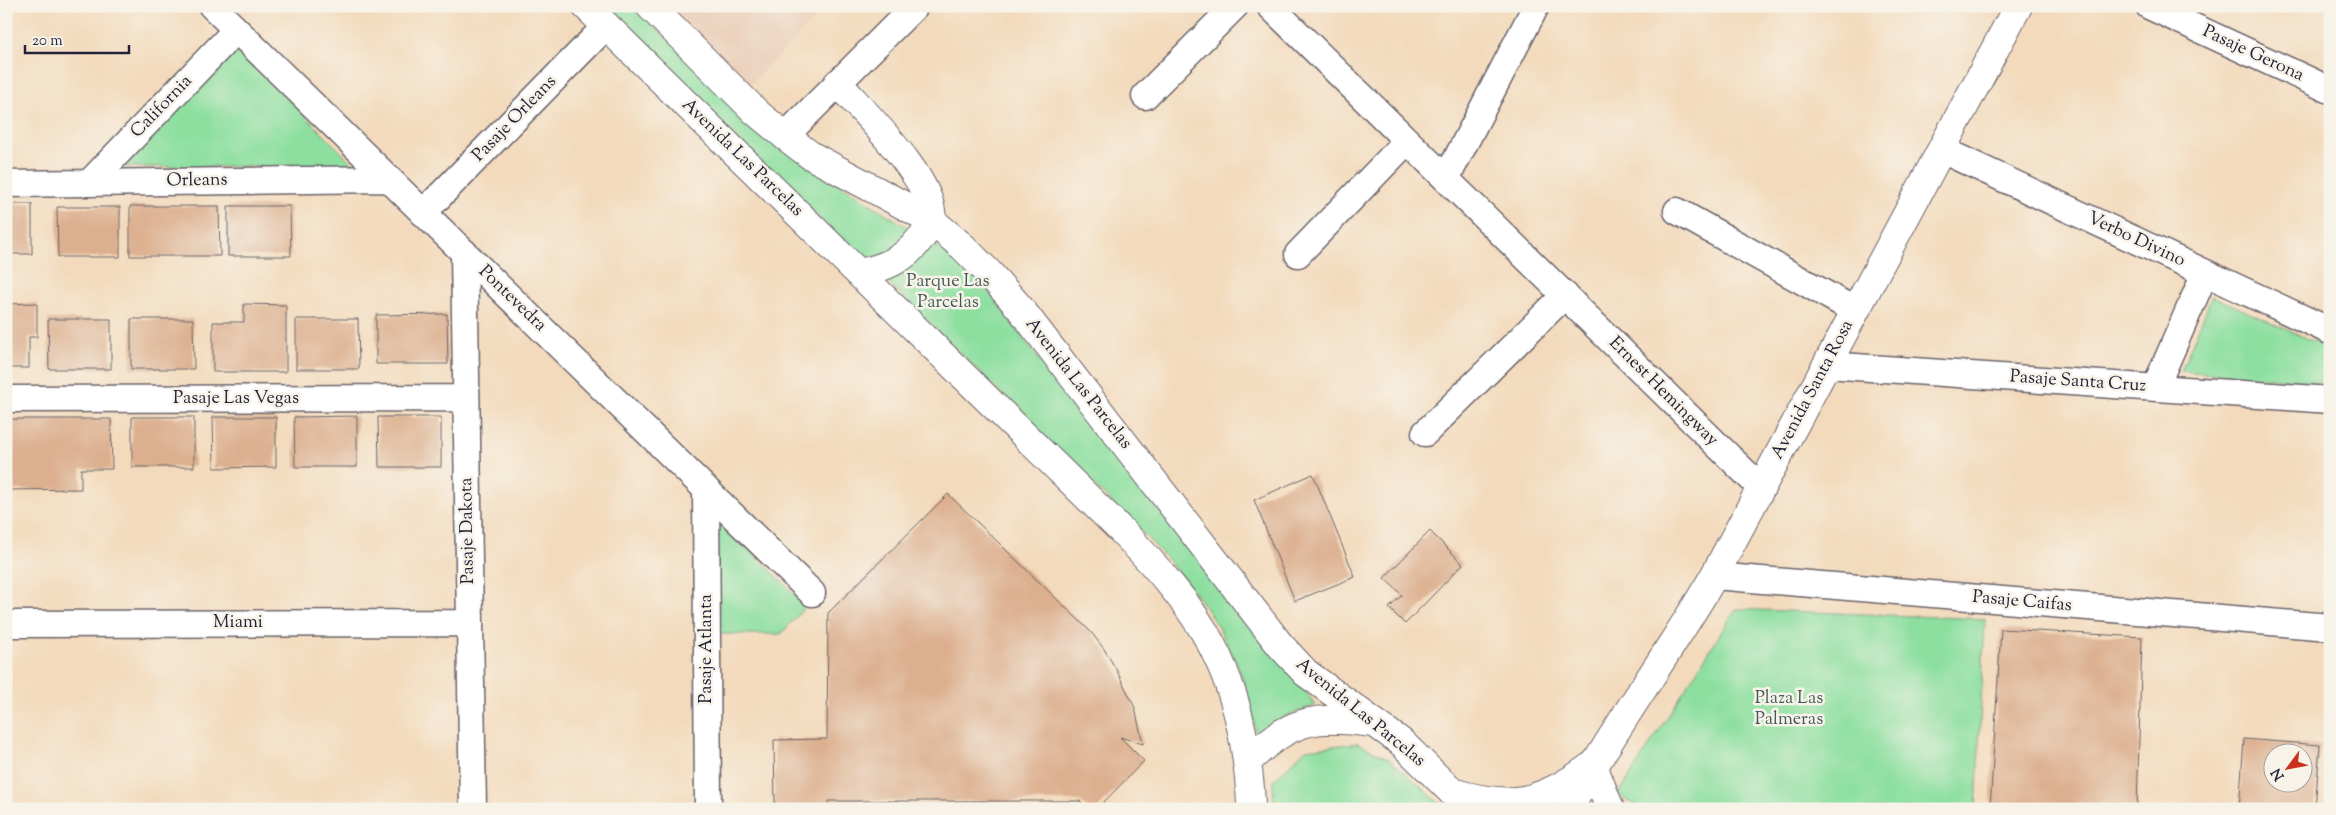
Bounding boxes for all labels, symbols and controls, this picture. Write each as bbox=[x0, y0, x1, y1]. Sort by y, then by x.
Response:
street label: Pasaje Gerona bbox=[2198, 19, 2308, 89]
scale bar bbox=[25, 22, 129, 54]
text: 20 m bbox=[32, 31, 63, 52]
street label: California bbox=[125, 69, 199, 145]
street label: Pasaje Orleans bbox=[467, 70, 563, 168]
street label: Avenida Las Parcelas bbox=[675, 93, 809, 223]
street label: Orleans bbox=[166, 167, 228, 195]
street label: Verbo Divino bbox=[2083, 206, 2189, 274]
street label: Pontevedra bbox=[472, 260, 552, 338]
park label: Parque Las Parcelas bbox=[906, 269, 990, 316]
street label: Avenida Las Parcelas bbox=[1018, 313, 1138, 455]
street label: Avenida Santa Rosa bbox=[1765, 316, 1861, 464]
street label: Ernest Hemingway bbox=[1602, 331, 1724, 453]
street label: Pasaje Santa Cruz bbox=[2009, 364, 2147, 400]
street label: Pasaje Las Vegas bbox=[173, 386, 299, 412]
street label: Pasaje Dakota bbox=[454, 477, 482, 585]
street label: Pasaje Caifas bbox=[1971, 585, 2073, 619]
street label: Pasaje Atlanta bbox=[694, 594, 720, 704]
street label: Miami bbox=[213, 610, 263, 636]
street label: Avenida Las Parcelas bbox=[1289, 652, 1431, 774]
park label: Plaza Las Palmeras bbox=[1755, 686, 1823, 733]
north arrow bbox=[2264, 742, 2314, 792]
text: N bbox=[2267, 764, 2290, 784]

